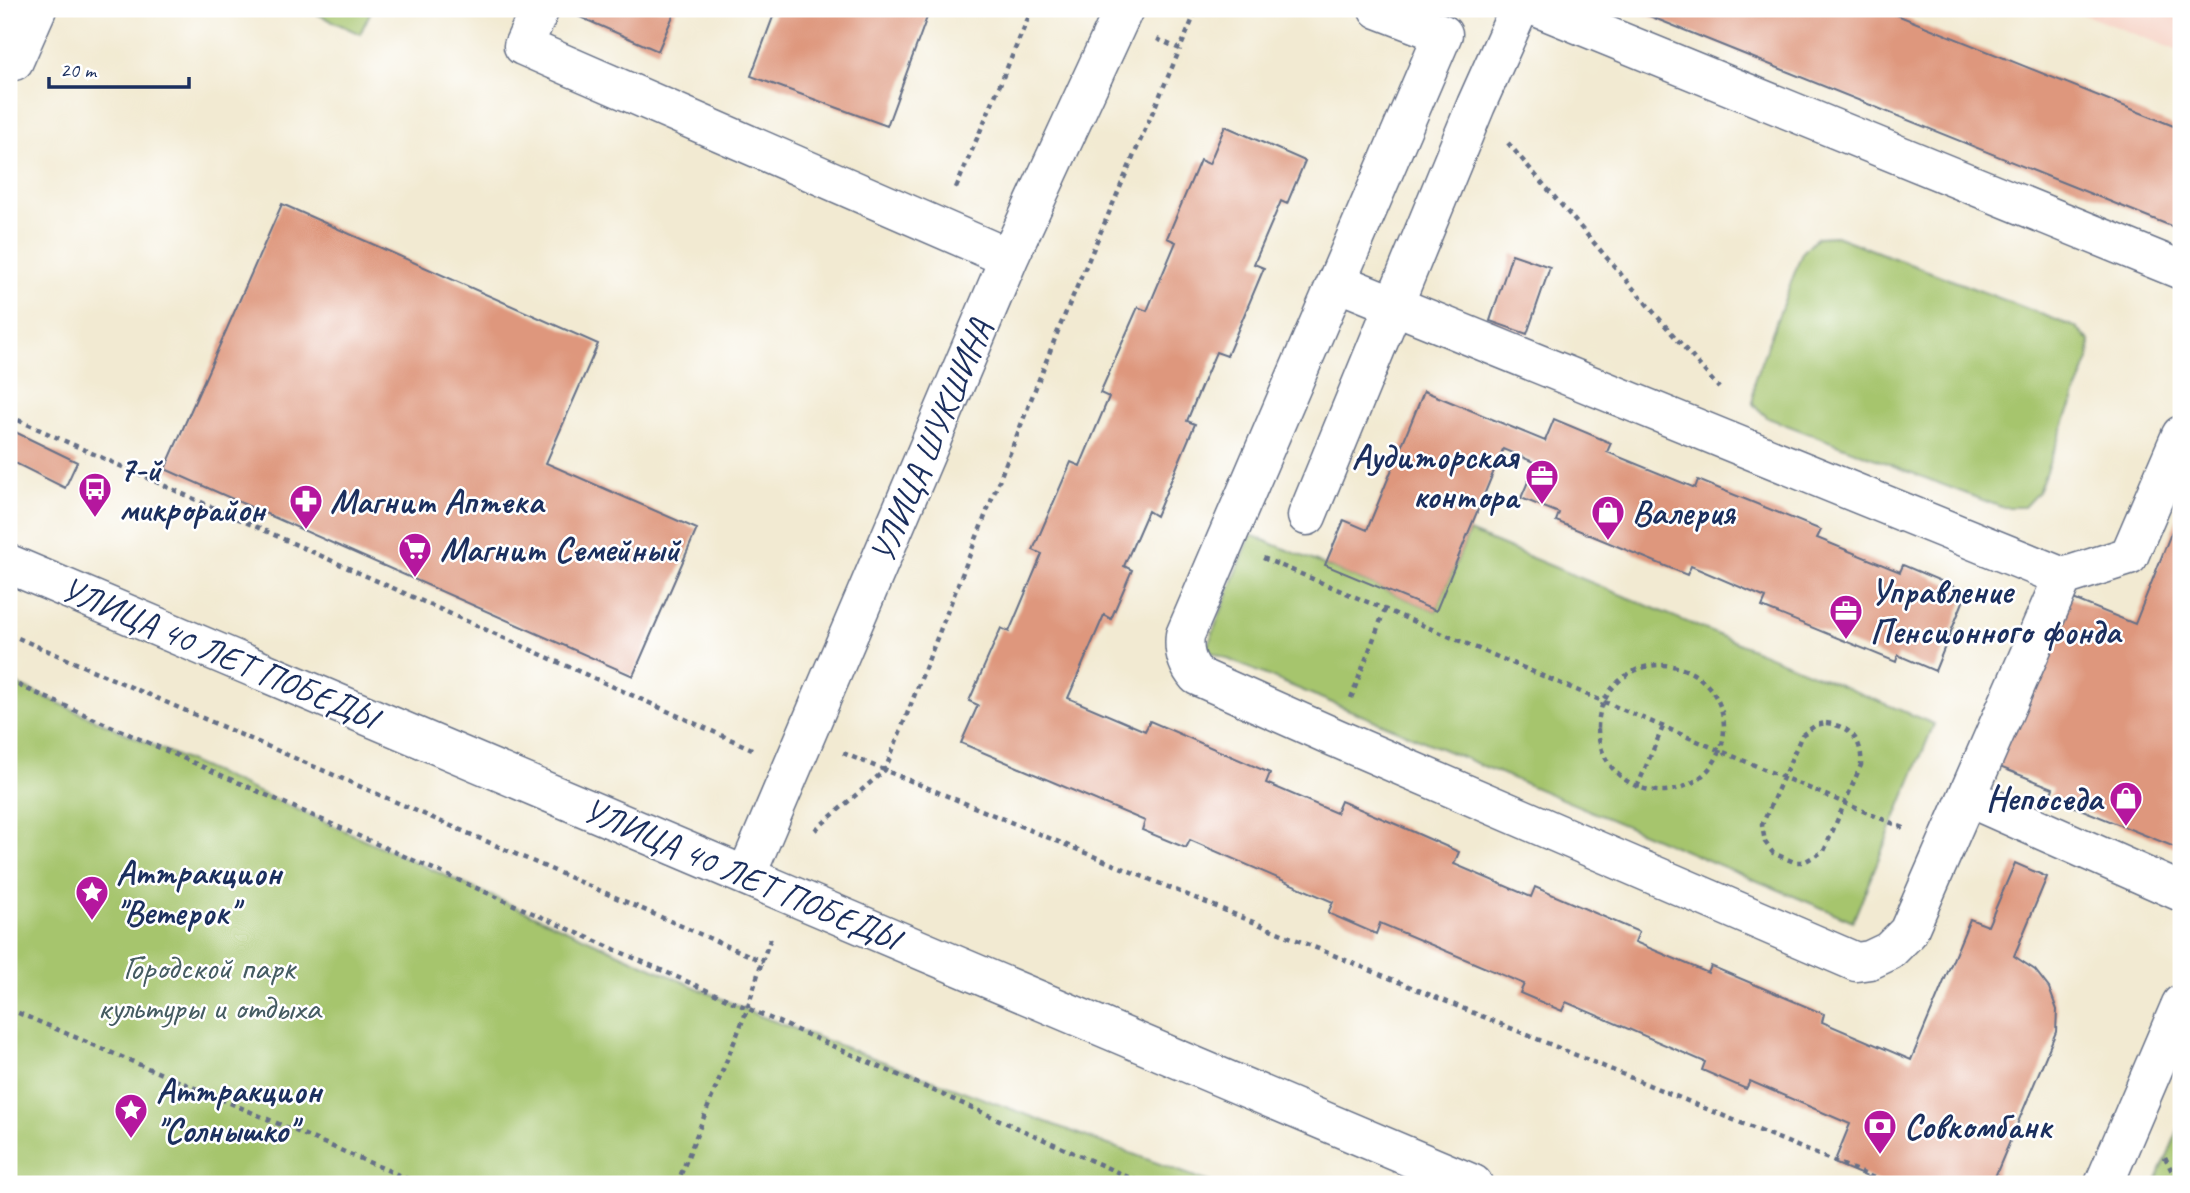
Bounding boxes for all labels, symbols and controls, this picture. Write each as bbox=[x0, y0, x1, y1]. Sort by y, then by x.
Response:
scale bar bbox=[49, 46, 189, 90]
text: 20 m bbox=[60, 57, 98, 83]
street label: УЛИЦА ШУКШИНА bbox=[859, 311, 1003, 570]
place label: Аудиторская контора bbox=[1352, 434, 1521, 519]
place label: 7-й микрорайон bbox=[119, 447, 267, 532]
office icon: Аудиторская контора bbox=[1523, 457, 1561, 506]
bus stop icon: 7-й микрорайон bbox=[76, 470, 114, 519]
place label: Магнит Аптека bbox=[330, 479, 546, 524]
pharmacy icon: Магнит Аптека bbox=[287, 482, 325, 531]
place label: Валерия bbox=[1632, 490, 1737, 535]
shop icon: Валерия bbox=[1589, 493, 1627, 542]
place label: Магнит Семейный bbox=[440, 527, 681, 572]
supermarket icon: Магнит Семейный bbox=[396, 530, 434, 579]
street label: УЛИЦА 40 ЛЕТ ПОБЕДЫ bbox=[54, 566, 389, 742]
place label: Управление Пенсионного фонда bbox=[1870, 569, 2123, 654]
office icon: Управление Пенсионного фонда bbox=[1827, 592, 1865, 641]
place label: Непоседа bbox=[1986, 776, 2105, 821]
shop icon: Непоседа bbox=[2107, 779, 2145, 828]
street label: УЛИЦА 40 ЛЕТ ПОБЕДЫ bbox=[576, 787, 911, 963]
place label: Аттракцион "Ветерок" bbox=[116, 850, 284, 935]
place icon: Аттракцион "Ветерок" bbox=[73, 873, 111, 922]
park label: Городской парк культуры и отдыха bbox=[97, 945, 323, 1030]
place label: Аттракцион "Солнышко" bbox=[156, 1068, 324, 1153]
place icon: Аттракцион "Солнышко" bbox=[112, 1091, 150, 1140]
place label: Совкомбанк bbox=[1904, 1104, 2054, 1149]
bank icon: Совкомбанк bbox=[1861, 1107, 1899, 1156]

